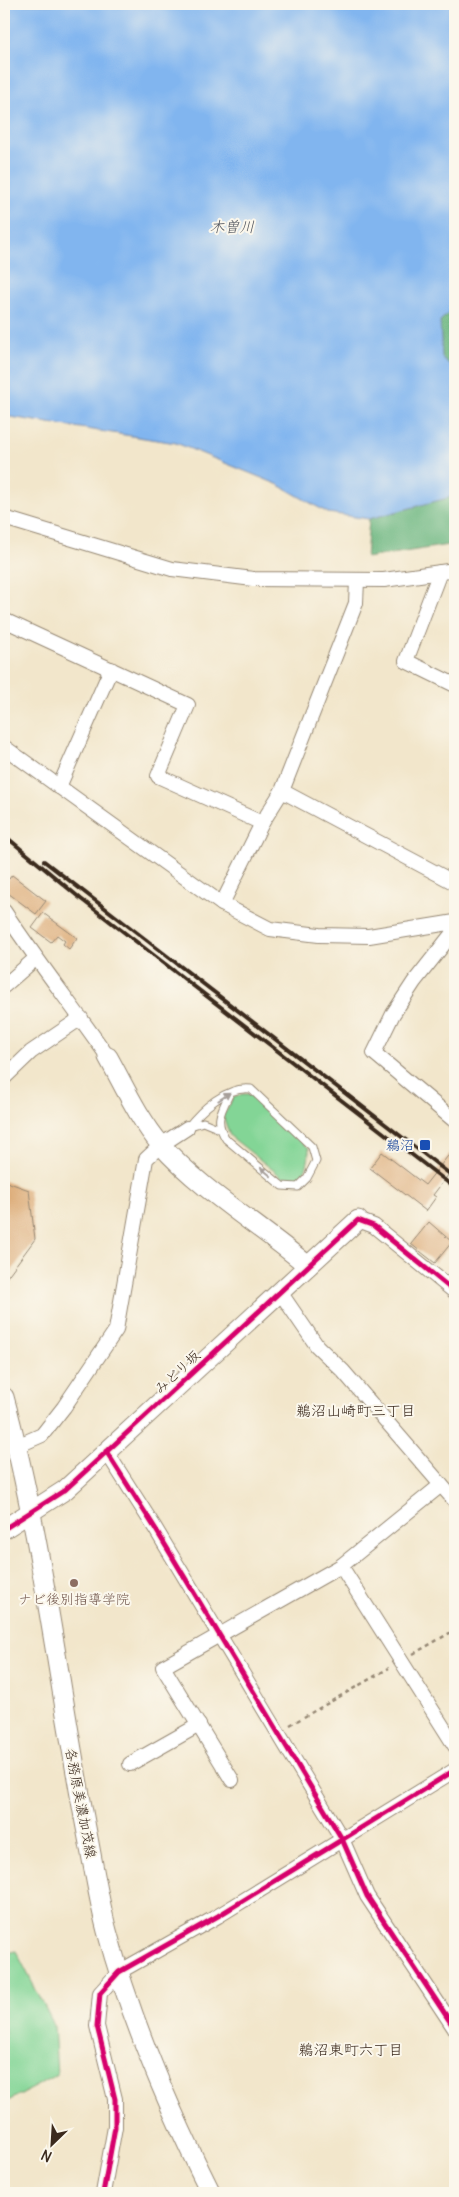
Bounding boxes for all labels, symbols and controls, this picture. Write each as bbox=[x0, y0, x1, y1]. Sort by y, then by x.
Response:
water label: 木曽川 bbox=[209, 217, 255, 236]
one-way arrow bbox=[217, 1092, 230, 1101]
place label: 鵜沼 bbox=[386, 1136, 414, 1154]
marker: 鵜沼 bbox=[418, 1138, 432, 1152]
one-way arrow bbox=[260, 1166, 272, 1178]
street label: みどり坂 bbox=[150, 1346, 204, 1398]
district label: 鵜沼山崎町三丁目 bbox=[296, 1401, 416, 1420]
marker: ナビ後別指導学院 bbox=[68, 1577, 80, 1589]
place label: ナビ後別指導学院 bbox=[18, 1590, 130, 1608]
street label: 各務原美濃加茂線 bbox=[61, 1746, 101, 1860]
district label: 鵜沼東町六丁目 bbox=[298, 2040, 404, 2059]
north arrow bbox=[28, 2120, 78, 2170]
text: N bbox=[38, 2146, 55, 2166]

